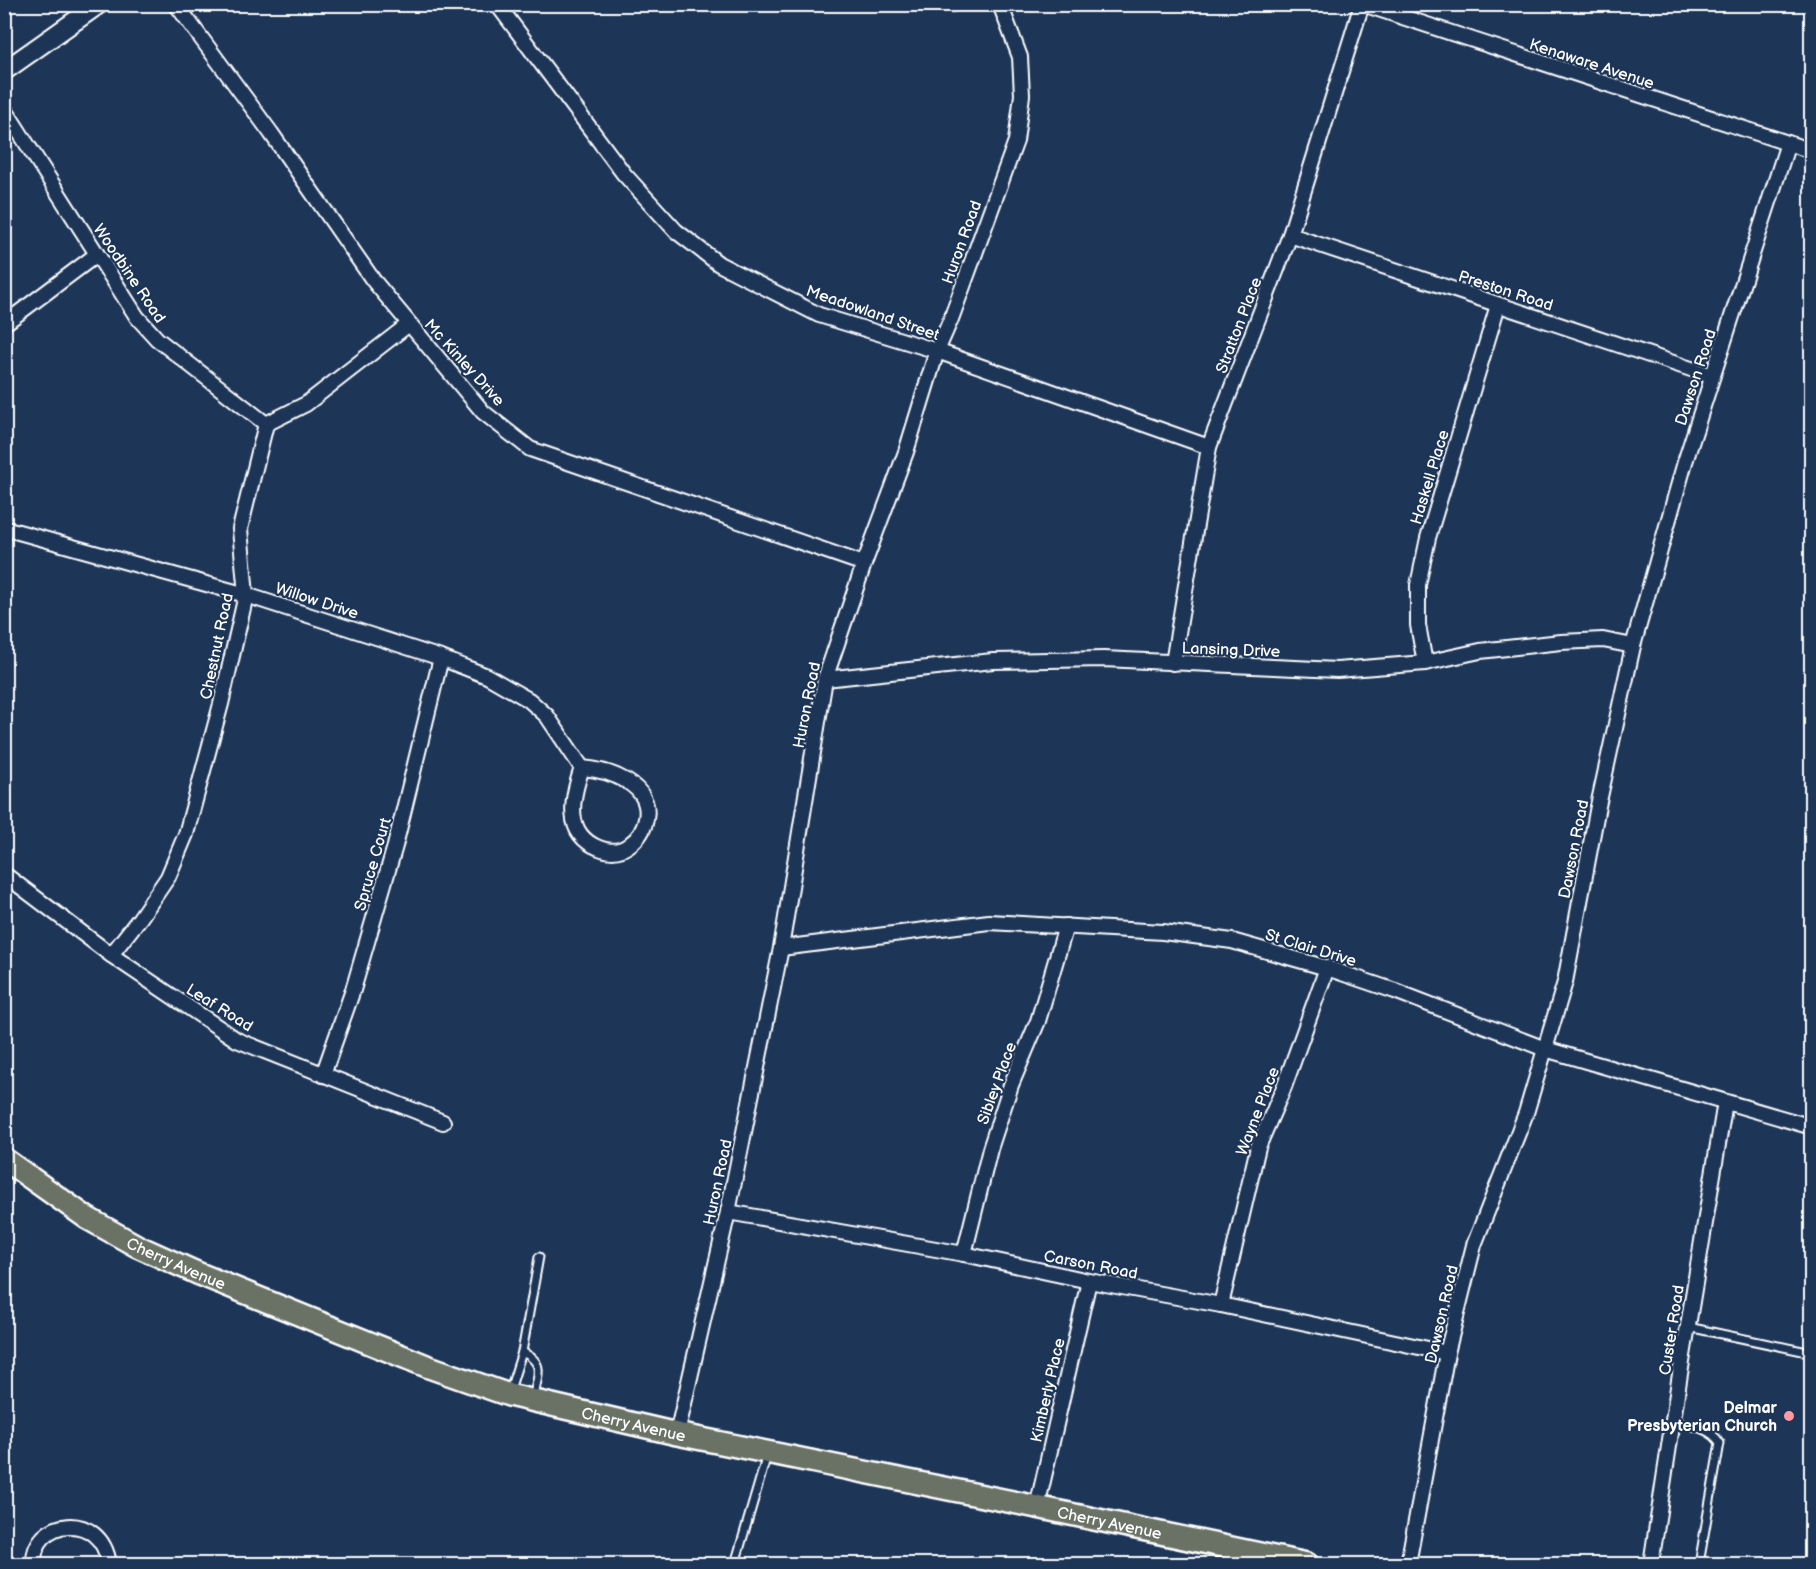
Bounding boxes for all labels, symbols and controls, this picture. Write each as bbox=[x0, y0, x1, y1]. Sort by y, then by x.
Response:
street label: Kenaware Avenue bbox=[1527, 35, 1657, 94]
street label: Huron Road bbox=[939, 198, 986, 287]
street label: Woodbine Road bbox=[89, 221, 169, 327]
street label: Preston Road bbox=[1456, 267, 1555, 316]
street label: Stratton Place bbox=[1212, 274, 1267, 376]
street label: Meadowland Street bbox=[803, 282, 942, 345]
street label: Mc Kinley Drive bbox=[420, 316, 508, 411]
street label: Dawson Road bbox=[1672, 327, 1721, 428]
street label: Haskell Place bbox=[1407, 427, 1454, 527]
street label: Willow Drive bbox=[273, 579, 361, 624]
street label: Chestnut Road bbox=[197, 591, 238, 701]
street label: Lansing Drive bbox=[1181, 639, 1281, 662]
street label: Huron Road bbox=[790, 661, 825, 750]
street label: Dawson Road bbox=[1556, 798, 1593, 900]
street label: Spruce Court bbox=[351, 816, 396, 913]
street label: St Clair Drive bbox=[1263, 926, 1359, 971]
street label: Leaf Road bbox=[182, 980, 256, 1036]
street label: Sibley Place bbox=[974, 1039, 1021, 1127]
street label: Wayne Place bbox=[1233, 1064, 1284, 1159]
street label: Huron Road bbox=[700, 1138, 737, 1227]
street label: Cherry Avenue bbox=[123, 1234, 229, 1295]
street label: Carson Road bbox=[1042, 1247, 1139, 1284]
street label: Dawson Road bbox=[1422, 1263, 1463, 1365]
street label: Custer Road bbox=[1656, 1284, 1689, 1377]
street label: Kimberly Place bbox=[1027, 1336, 1070, 1444]
place label: Delmar Presbyterian Church bbox=[1627, 1399, 1778, 1436]
street label: Cherry Avenue bbox=[579, 1404, 688, 1447]
marker: Delmar Presbyterian Church bbox=[1782, 1409, 1796, 1423]
street label: Cherry Avenue bbox=[1055, 1504, 1164, 1544]

